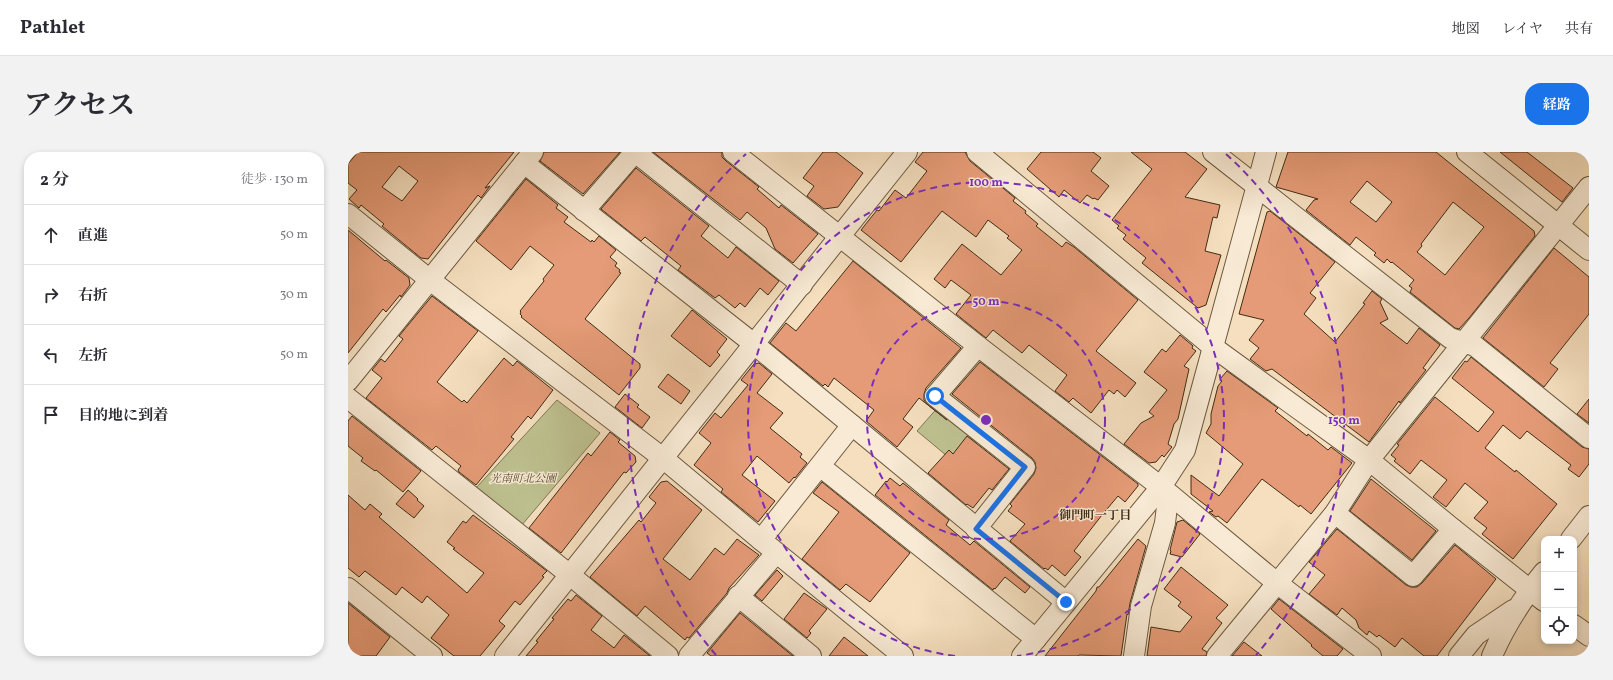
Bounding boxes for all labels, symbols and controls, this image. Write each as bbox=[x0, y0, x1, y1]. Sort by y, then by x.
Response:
text: Pathlet bbox=[20, 15, 85, 41]
text: 地図 bbox=[1452, 20, 1480, 39]
text: レイヤ bbox=[1502, 20, 1543, 39]
text: 共有 bbox=[1565, 20, 1593, 39]
button: 経路 bbox=[1525, 83, 1589, 125]
text: アクセス bbox=[24, 87, 135, 126]
text: 2 分 bbox=[40, 169, 69, 192]
text: 徒歩 · 130 m bbox=[241, 171, 308, 189]
text: 100 m bbox=[969, 175, 1003, 191]
icon: ahead bbox=[40, 224, 62, 246]
text: 直進 bbox=[78, 226, 108, 247]
text: 50 m bbox=[280, 226, 308, 244]
icon: right bbox=[40, 284, 62, 306]
text: 右折 bbox=[78, 286, 108, 307]
text: 30 m bbox=[280, 286, 308, 304]
text: 50 m bbox=[972, 294, 1000, 310]
icon: left bbox=[40, 344, 62, 366]
text: 左折 bbox=[78, 346, 108, 367]
text: 50 m bbox=[280, 346, 308, 364]
route start bbox=[926, 387, 944, 405]
icon: arrive bbox=[40, 404, 62, 426]
text: 目的地に到着 bbox=[78, 406, 168, 427]
centre of rings bbox=[979, 413, 993, 427]
text: 150 m bbox=[1328, 413, 1360, 429]
park label: 光南町北公園 bbox=[490, 472, 558, 487]
district label: 御門町一丁目 bbox=[1059, 508, 1131, 524]
map controls bbox=[1541, 536, 1577, 644]
button: + bbox=[1541, 536, 1577, 572]
button: − bbox=[1541, 572, 1577, 608]
route end bbox=[1057, 593, 1075, 611]
button: locate bbox=[1541, 608, 1577, 644]

